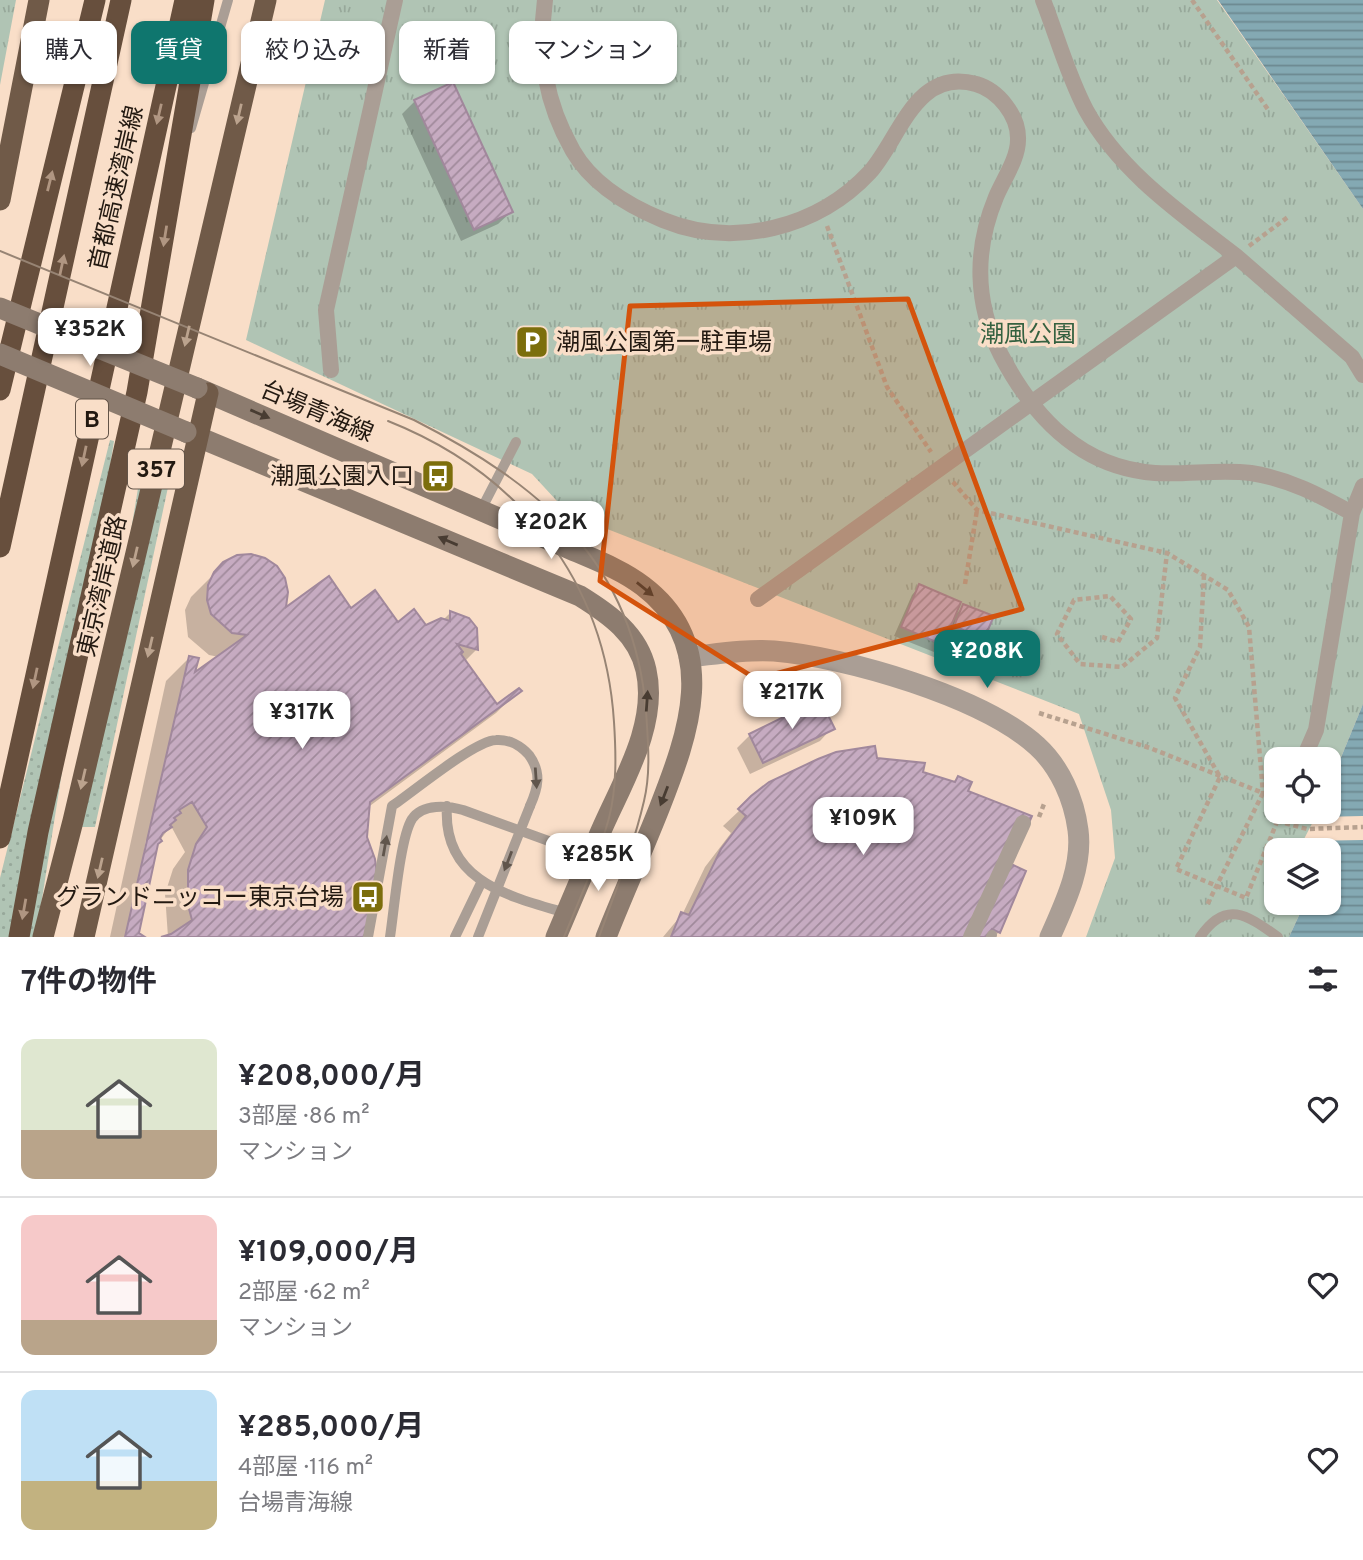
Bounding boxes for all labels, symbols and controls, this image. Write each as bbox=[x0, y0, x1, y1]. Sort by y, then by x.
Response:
chip: 購入 bbox=[21, 21, 117, 84]
chip: 賃貸 bbox=[131, 21, 227, 84]
chip: 絞り込み bbox=[241, 21, 385, 84]
chip: 新着 bbox=[399, 21, 495, 84]
chip: マンション bbox=[509, 21, 677, 84]
street label: 首都高速湾岸線 bbox=[84, 103, 151, 274]
one-way arrow bbox=[154, 103, 165, 125]
one-way arrow bbox=[233, 103, 244, 125]
one-way arrow bbox=[45, 170, 56, 192]
one-way arrow bbox=[159, 226, 170, 248]
one-way arrow bbox=[57, 254, 68, 276]
pin: ¥352K bbox=[41, 308, 139, 368]
text: ¥352K bbox=[54, 316, 126, 345]
park label: 潮風公園 bbox=[980, 321, 1076, 351]
parking icon: 潮風公園第一駐車場 bbox=[513, 323, 551, 361]
one-way arrow bbox=[181, 325, 192, 347]
place label: 潮風公園第一駐車場 bbox=[556, 329, 772, 359]
street label: 台場青海線 bbox=[255, 376, 377, 450]
road number: B bbox=[76, 400, 108, 438]
one-way arrow bbox=[249, 409, 270, 420]
one-way arrow bbox=[78, 445, 89, 467]
road number: 357 bbox=[128, 449, 184, 489]
bus stop icon: 潮風公園入口 bbox=[419, 457, 457, 495]
place label: 潮風公園入口 bbox=[270, 463, 414, 493]
pin: ¥202K bbox=[502, 502, 600, 561]
text: ¥202K bbox=[514, 509, 588, 538]
street label: 東京湾岸道路 bbox=[73, 513, 135, 660]
one-way arrow bbox=[438, 535, 459, 546]
one-way arrow bbox=[129, 546, 140, 568]
one-way arrow bbox=[635, 581, 653, 596]
pin: ¥208K bbox=[938, 630, 1036, 690]
one-way arrow bbox=[145, 636, 156, 658]
text: ¥208K bbox=[950, 638, 1024, 667]
one-way arrow bbox=[29, 667, 40, 689]
pin: ¥217K bbox=[743, 672, 841, 731]
text: ¥217K bbox=[759, 679, 825, 708]
one-way arrow bbox=[641, 690, 652, 712]
pin: ¥317K bbox=[253, 692, 351, 751]
text: ¥317K bbox=[269, 699, 335, 728]
map controls bbox=[1264, 747, 1341, 915]
button: locate bbox=[1264, 747, 1341, 824]
one-way arrow bbox=[531, 767, 542, 789]
one-way arrow bbox=[78, 768, 89, 790]
one-way arrow bbox=[658, 786, 669, 807]
pin: ¥109K bbox=[814, 798, 912, 857]
text: ¥109K bbox=[829, 805, 897, 834]
pin: ¥285K bbox=[549, 834, 647, 893]
one-way arrow bbox=[379, 835, 390, 857]
button: layers bbox=[1264, 838, 1341, 915]
text: ¥285K bbox=[562, 841, 634, 870]
one-way arrow bbox=[503, 851, 514, 872]
one-way arrow bbox=[94, 857, 105, 879]
bus stop icon: グランドニッコー東京台場 bbox=[349, 878, 387, 916]
place label: グランドニッコー東京台場 bbox=[56, 884, 344, 914]
one-way arrow bbox=[18, 898, 29, 920]
icon: filters bbox=[1304, 960, 1342, 998]
text: 7件の物件 bbox=[21, 965, 157, 1002]
text: ¥208,000/月 bbox=[238, 1059, 425, 1096]
icon: home bbox=[77, 1067, 161, 1151]
icon: heart bbox=[1304, 1090, 1342, 1128]
text: 3部屋 · 86 m² bbox=[238, 1103, 370, 1132]
text: マンション bbox=[238, 1139, 353, 1168]
text: ¥109,000/月 bbox=[238, 1235, 419, 1272]
icon: home bbox=[77, 1243, 161, 1327]
icon: heart bbox=[1304, 1266, 1342, 1304]
text: 2部屋 · 62 m² bbox=[238, 1279, 370, 1308]
text: マンション bbox=[238, 1315, 353, 1344]
text: ¥285,000/月 bbox=[238, 1410, 424, 1447]
icon: home bbox=[77, 1418, 161, 1502]
icon: heart bbox=[1304, 1441, 1342, 1479]
text: 4部屋 · 116 m² bbox=[238, 1454, 373, 1483]
text: 台場青海線 bbox=[238, 1490, 353, 1519]

